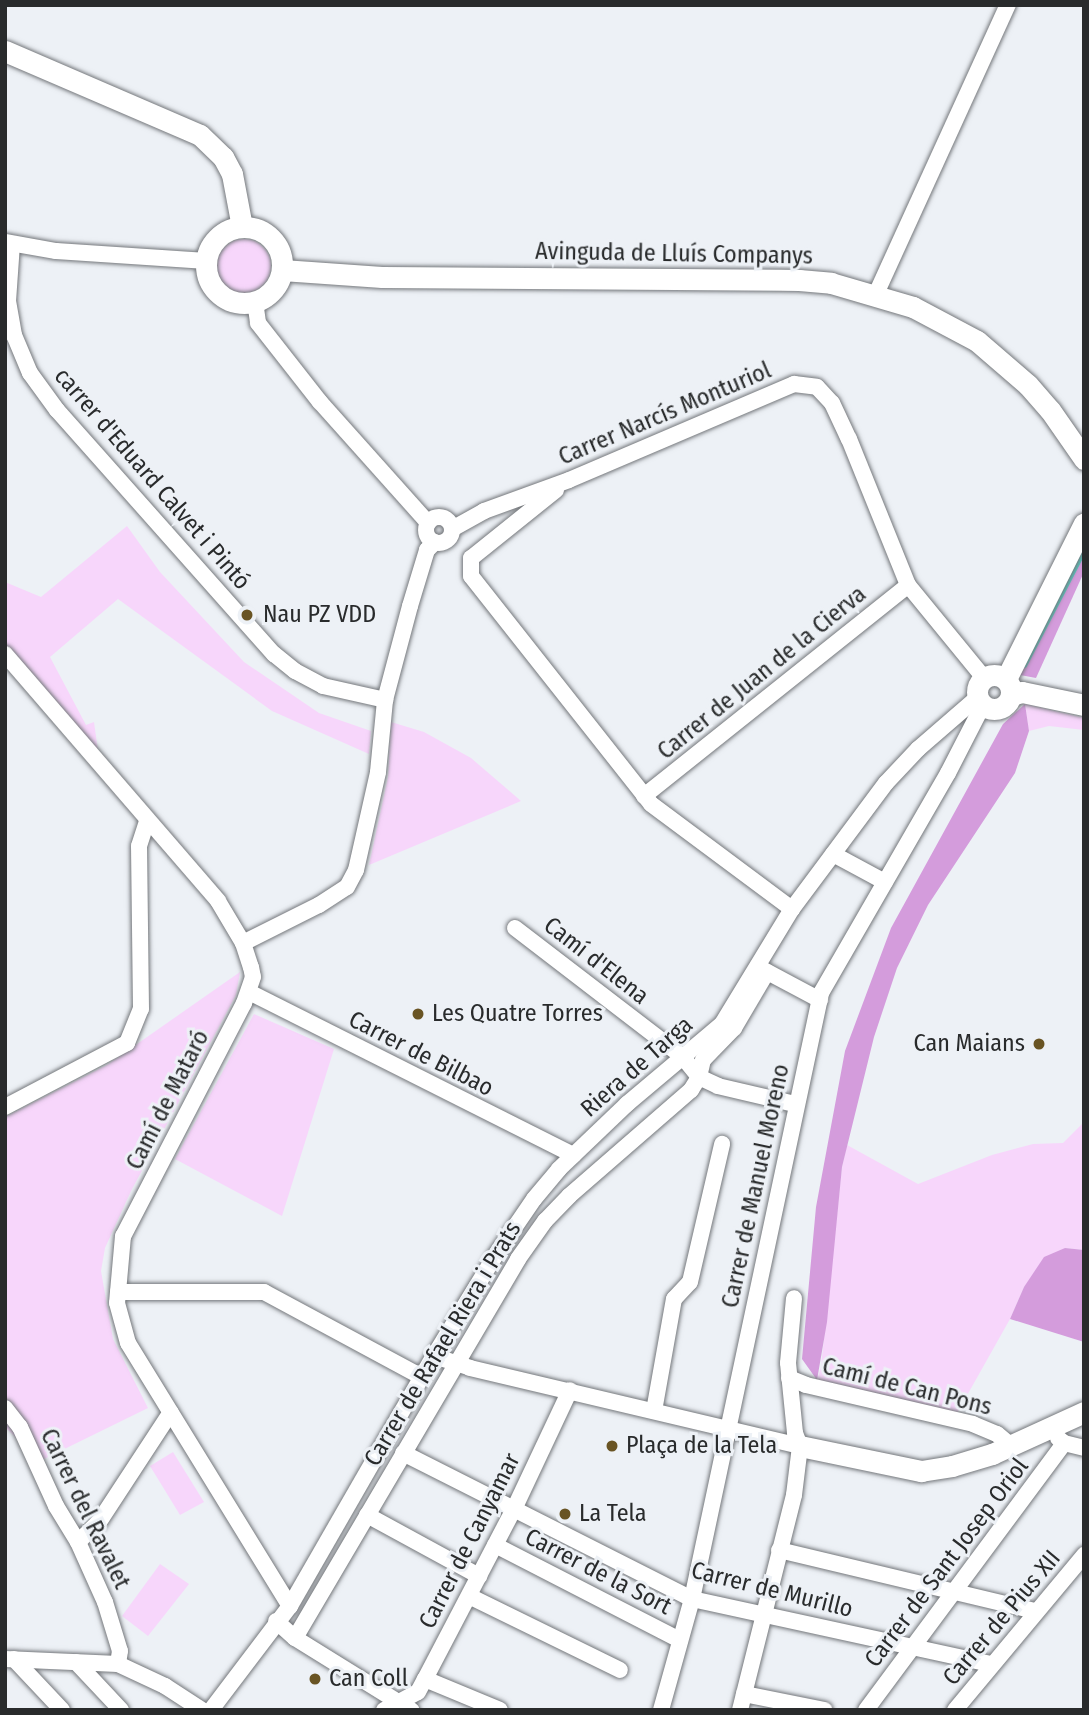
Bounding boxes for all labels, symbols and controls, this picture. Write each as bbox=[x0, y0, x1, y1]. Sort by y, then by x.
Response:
street label: Avinguda de Lluís Companys bbox=[535, 237, 813, 271]
street label: Carrer Narcís Monturiol bbox=[554, 356, 776, 472]
street label: carrer d'Eduard Calvet i Pintó bbox=[48, 362, 256, 596]
street label: Carrer de Juan de la Cierva bbox=[652, 580, 872, 766]
place label: Nau PZ VDD bbox=[263, 601, 376, 629]
marker: Nau PZ VDD bbox=[237, 605, 257, 625]
street label: Camí d'Elena bbox=[538, 911, 654, 1011]
place label: Les Quatre Torres bbox=[432, 1000, 603, 1028]
street label: Carrer de Bilbao bbox=[344, 1005, 498, 1103]
marker: Les Quatre Torres bbox=[410, 1006, 426, 1022]
street label: Riera de Targa bbox=[575, 1011, 699, 1123]
street label: Camí de Mataró bbox=[120, 1025, 216, 1175]
place label: Can Maians bbox=[913, 1030, 1025, 1058]
marker: Can Maians bbox=[1031, 1036, 1047, 1052]
street label: Carrer de Manuel Moreno bbox=[716, 1062, 796, 1310]
street label: Carrer de Rafael Riera i Prats bbox=[358, 1216, 528, 1472]
street label: Camí de Can Pons bbox=[819, 1352, 995, 1422]
street label: Carrer del Ravalet bbox=[34, 1424, 136, 1594]
place label: Plaça de la Tela bbox=[626, 1432, 777, 1460]
marker: Plaça de la Tela bbox=[604, 1438, 620, 1454]
street label: Carrer de Canyamar bbox=[413, 1449, 527, 1633]
street label: Carrer de Sant Josep Oriol bbox=[859, 1453, 1035, 1673]
place label: La Tela bbox=[579, 1500, 646, 1528]
marker: La Tela bbox=[557, 1506, 573, 1522]
street label: Carrer de la Sort bbox=[520, 1523, 676, 1621]
street label: Carrer de Pius XII bbox=[937, 1545, 1067, 1691]
street label: Carrer de Murillo bbox=[688, 1556, 856, 1624]
place label: Can Coll bbox=[329, 1665, 408, 1693]
marker: Can Coll bbox=[307, 1671, 323, 1687]

